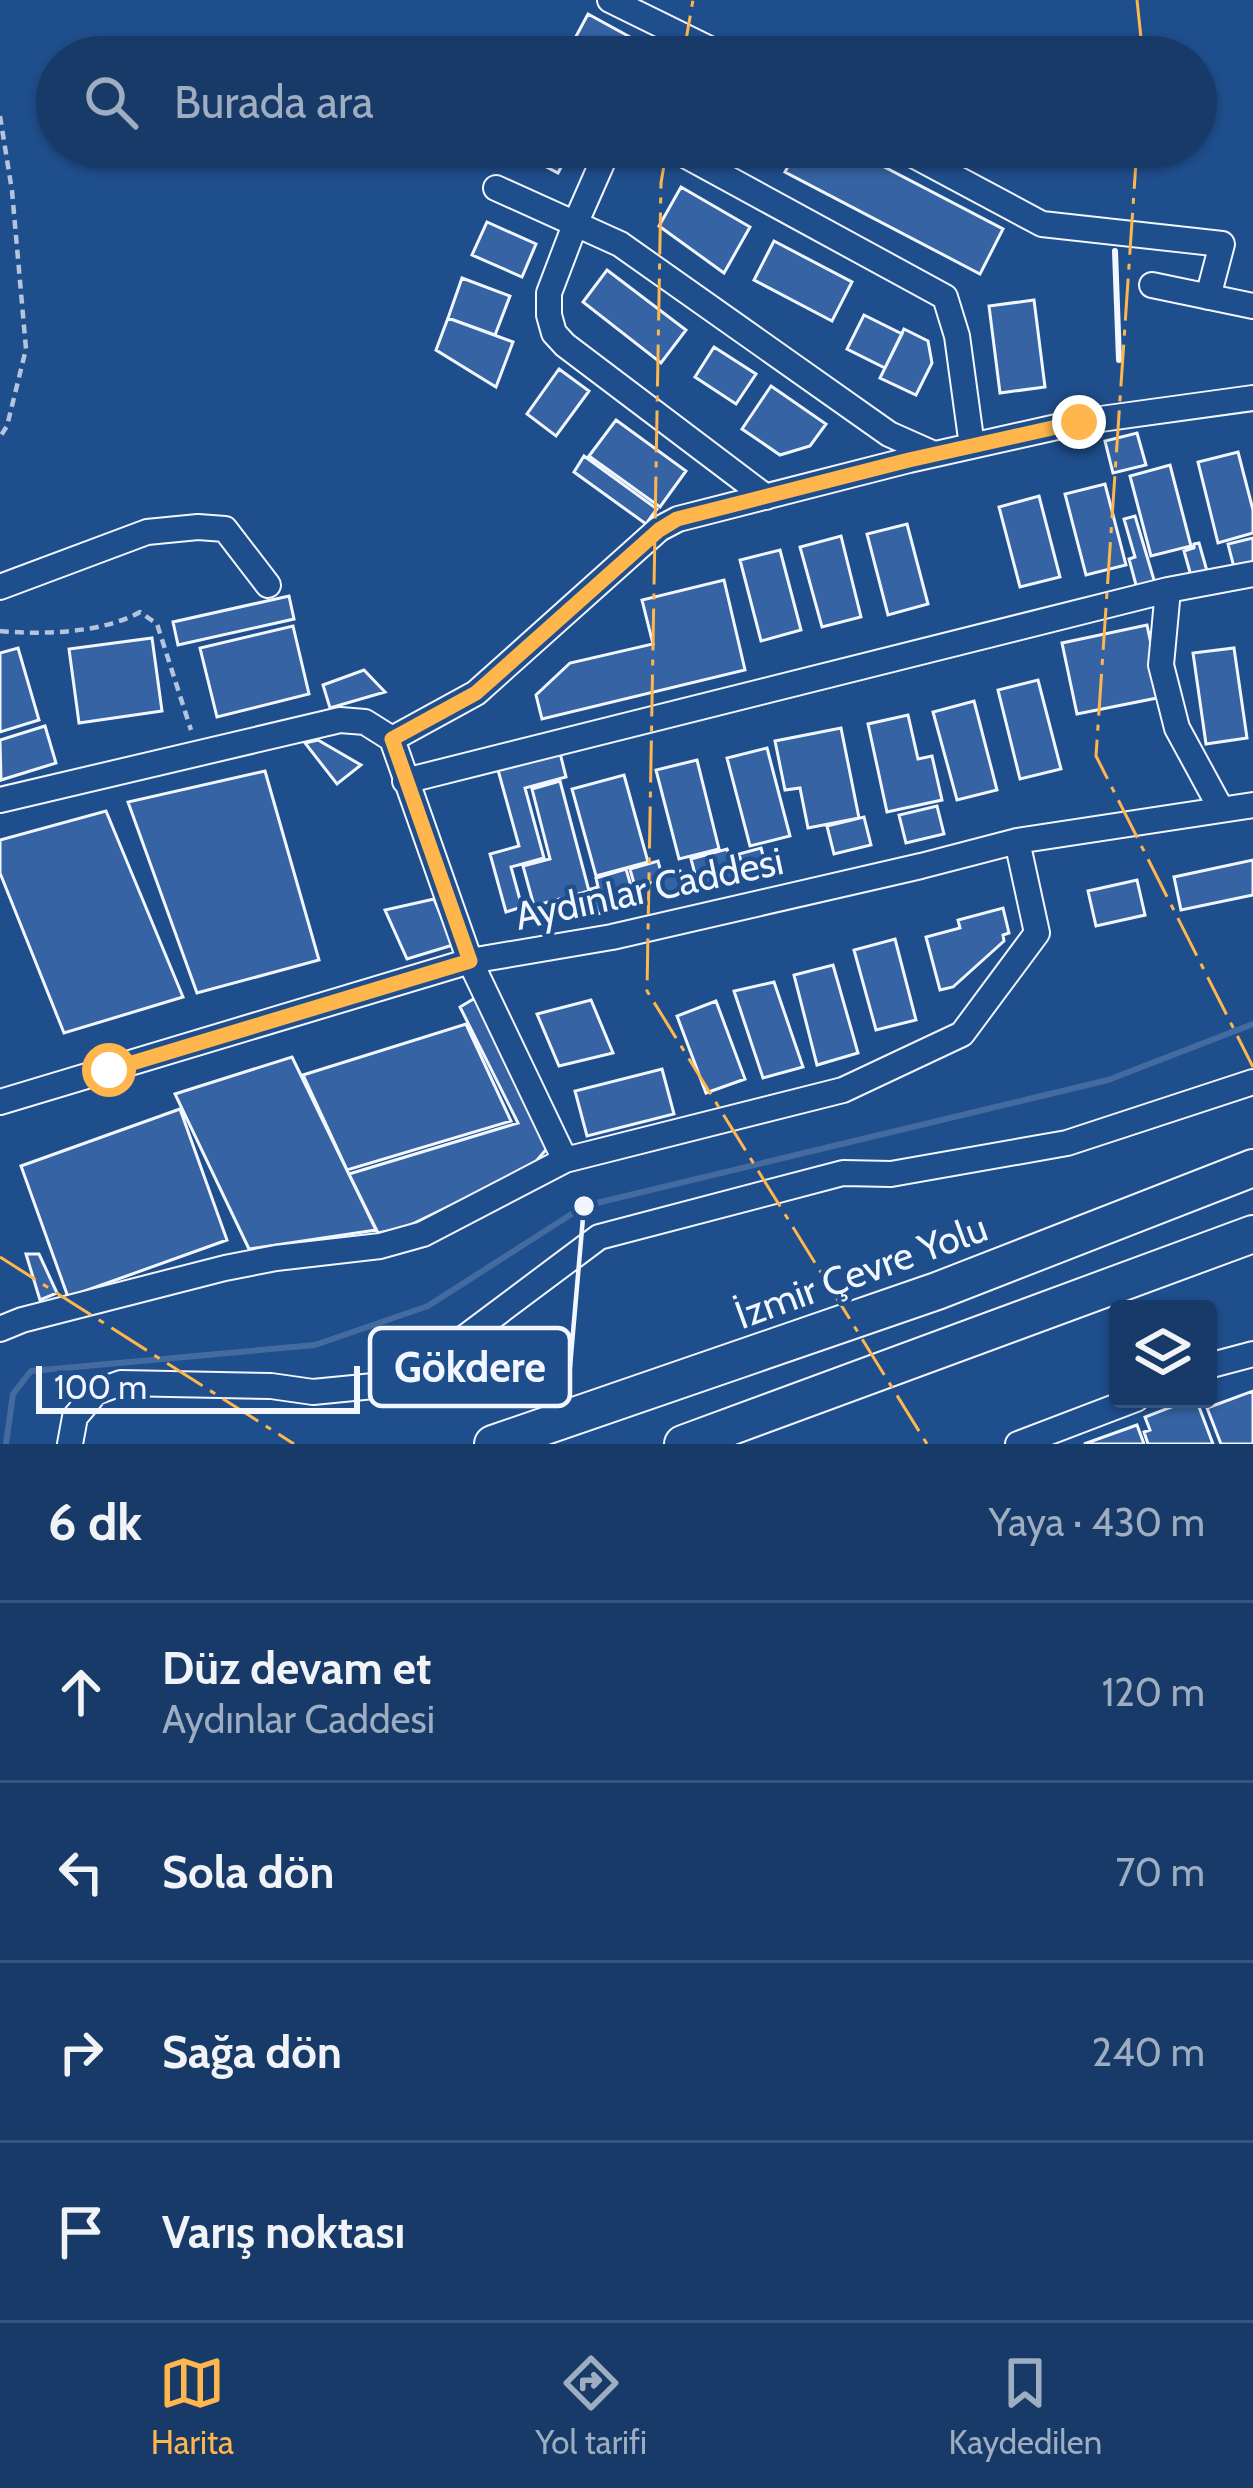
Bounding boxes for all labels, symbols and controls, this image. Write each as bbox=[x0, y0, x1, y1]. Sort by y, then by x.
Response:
search box bbox=[36, 36, 1217, 168]
icon: search bbox=[78, 69, 144, 135]
text: Burada ara bbox=[174, 75, 374, 129]
route end bbox=[1052, 395, 1106, 449]
street label: Aydınlar Caddesi bbox=[511, 836, 787, 940]
route start bbox=[82, 1043, 136, 1097]
street label: İzmir Çevre Yolu bbox=[728, 1203, 994, 1339]
map controls bbox=[1109, 1300, 1217, 1408]
button: layers bbox=[1109, 1300, 1217, 1408]
callout: Gökdere bbox=[370, 1328, 570, 1406]
text: Gökdere bbox=[394, 1341, 546, 1393]
scale bar bbox=[36, 1360, 360, 1413]
text: 100 m bbox=[54, 1367, 147, 1407]
text: 6 dk bbox=[48, 1491, 142, 1553]
text: Yaya · 430 m bbox=[989, 1498, 1205, 1546]
text: Düz devam et bbox=[162, 1641, 431, 1695]
icon: ahead bbox=[48, 1659, 114, 1725]
text: 120 m bbox=[1102, 1668, 1205, 1716]
text: Aydınlar Caddesi bbox=[162, 1695, 435, 1743]
icon: left bbox=[48, 1839, 114, 1905]
text: Sola dön bbox=[162, 1845, 334, 1899]
text: 70 m bbox=[1116, 1848, 1205, 1896]
icon: right bbox=[48, 2019, 114, 2085]
text: Sağa dön bbox=[162, 2025, 342, 2079]
text: 240 m bbox=[1092, 2028, 1205, 2076]
icon: arrive bbox=[48, 2199, 114, 2265]
text: Varış noktası bbox=[162, 2205, 405, 2259]
tab: Harita bbox=[151, 2350, 234, 2462]
tab: Yol tarifi bbox=[535, 2350, 647, 2462]
tab: Kaydedilen bbox=[949, 2350, 1102, 2462]

